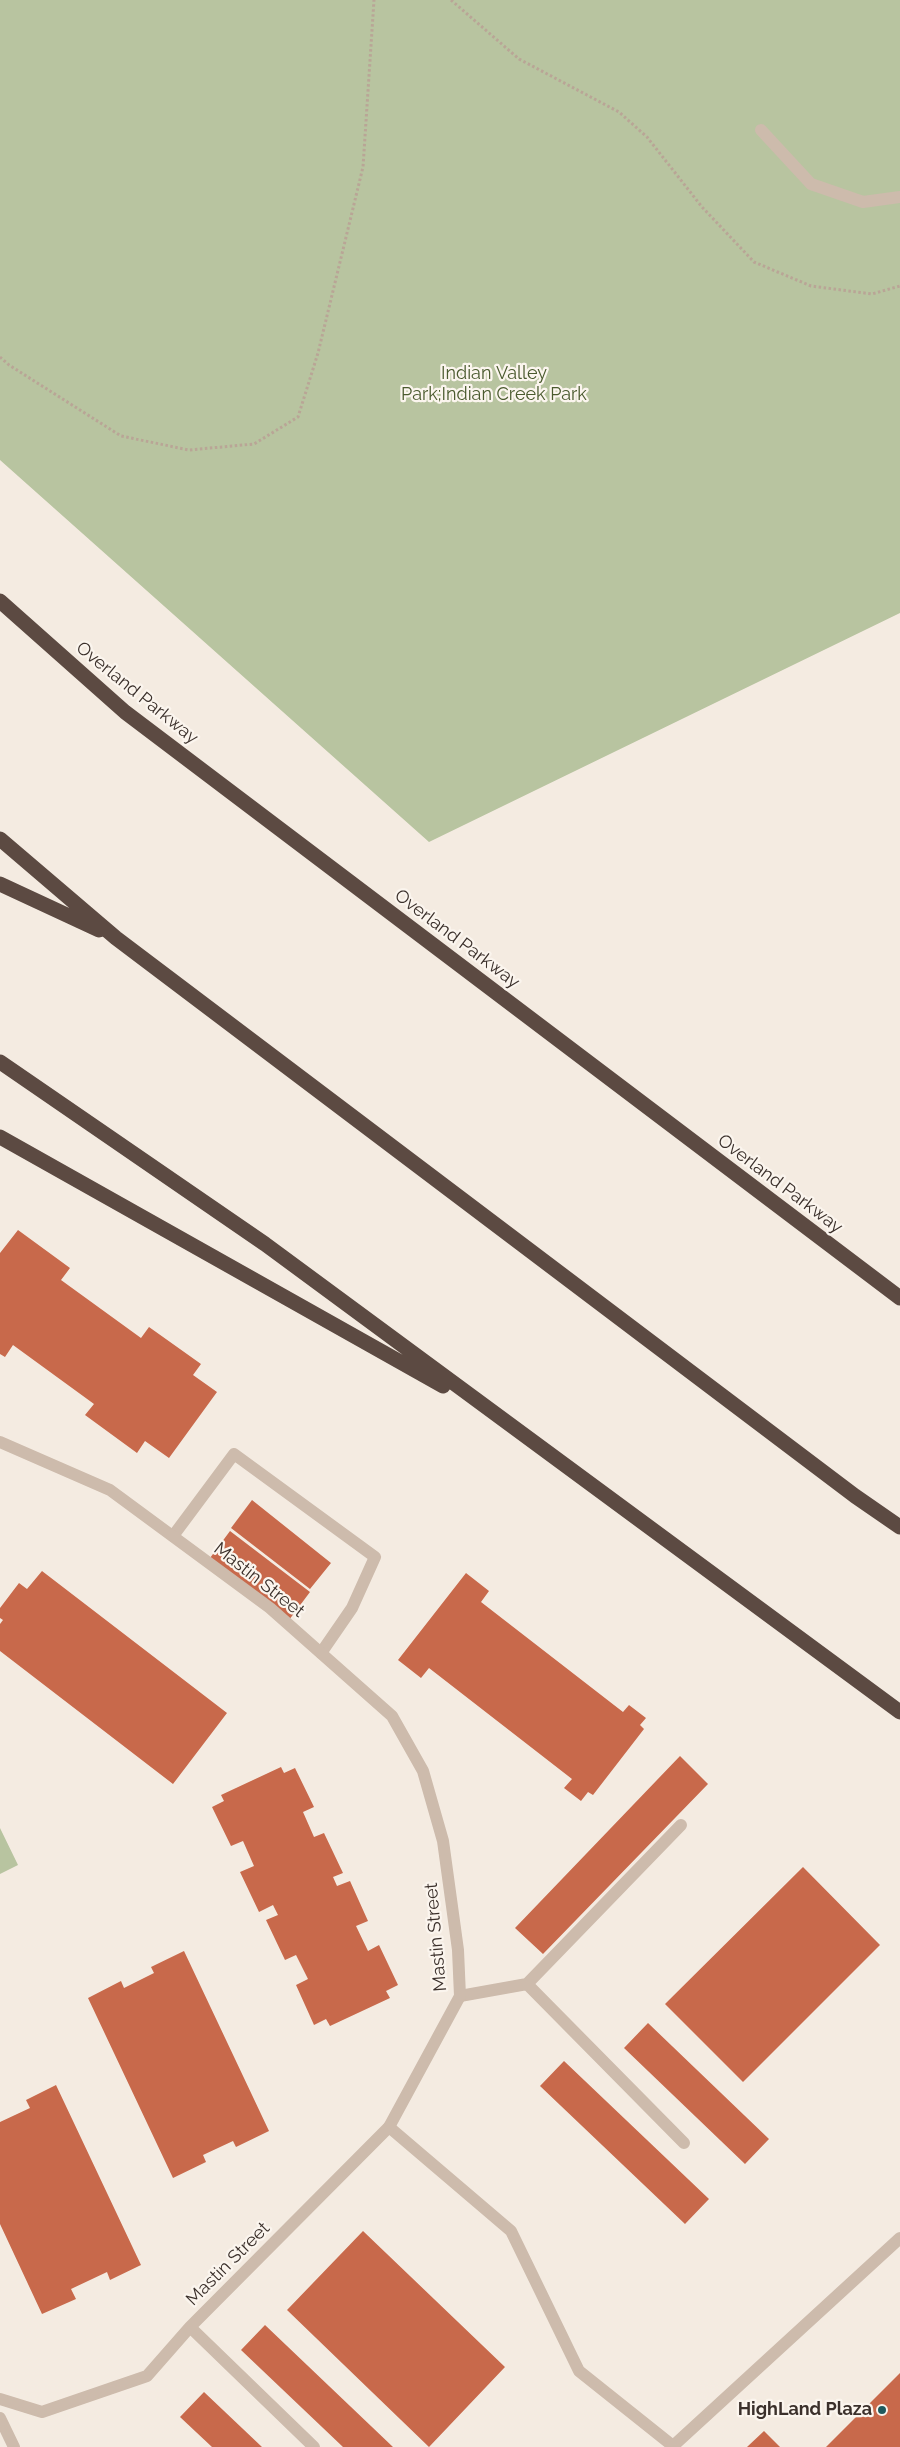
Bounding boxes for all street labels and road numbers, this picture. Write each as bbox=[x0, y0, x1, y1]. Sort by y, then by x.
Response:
street label: Overland Parkway bbox=[71, 637, 203, 749]
street label: Overland Parkway bbox=[390, 885, 524, 993]
street label: Overland Parkway bbox=[713, 1130, 847, 1238]
street label: Mastin Street bbox=[209, 1538, 309, 1622]
street label: Mastin Street bbox=[420, 1882, 452, 1992]
street label: Mastin Street bbox=[182, 2218, 274, 2310]

